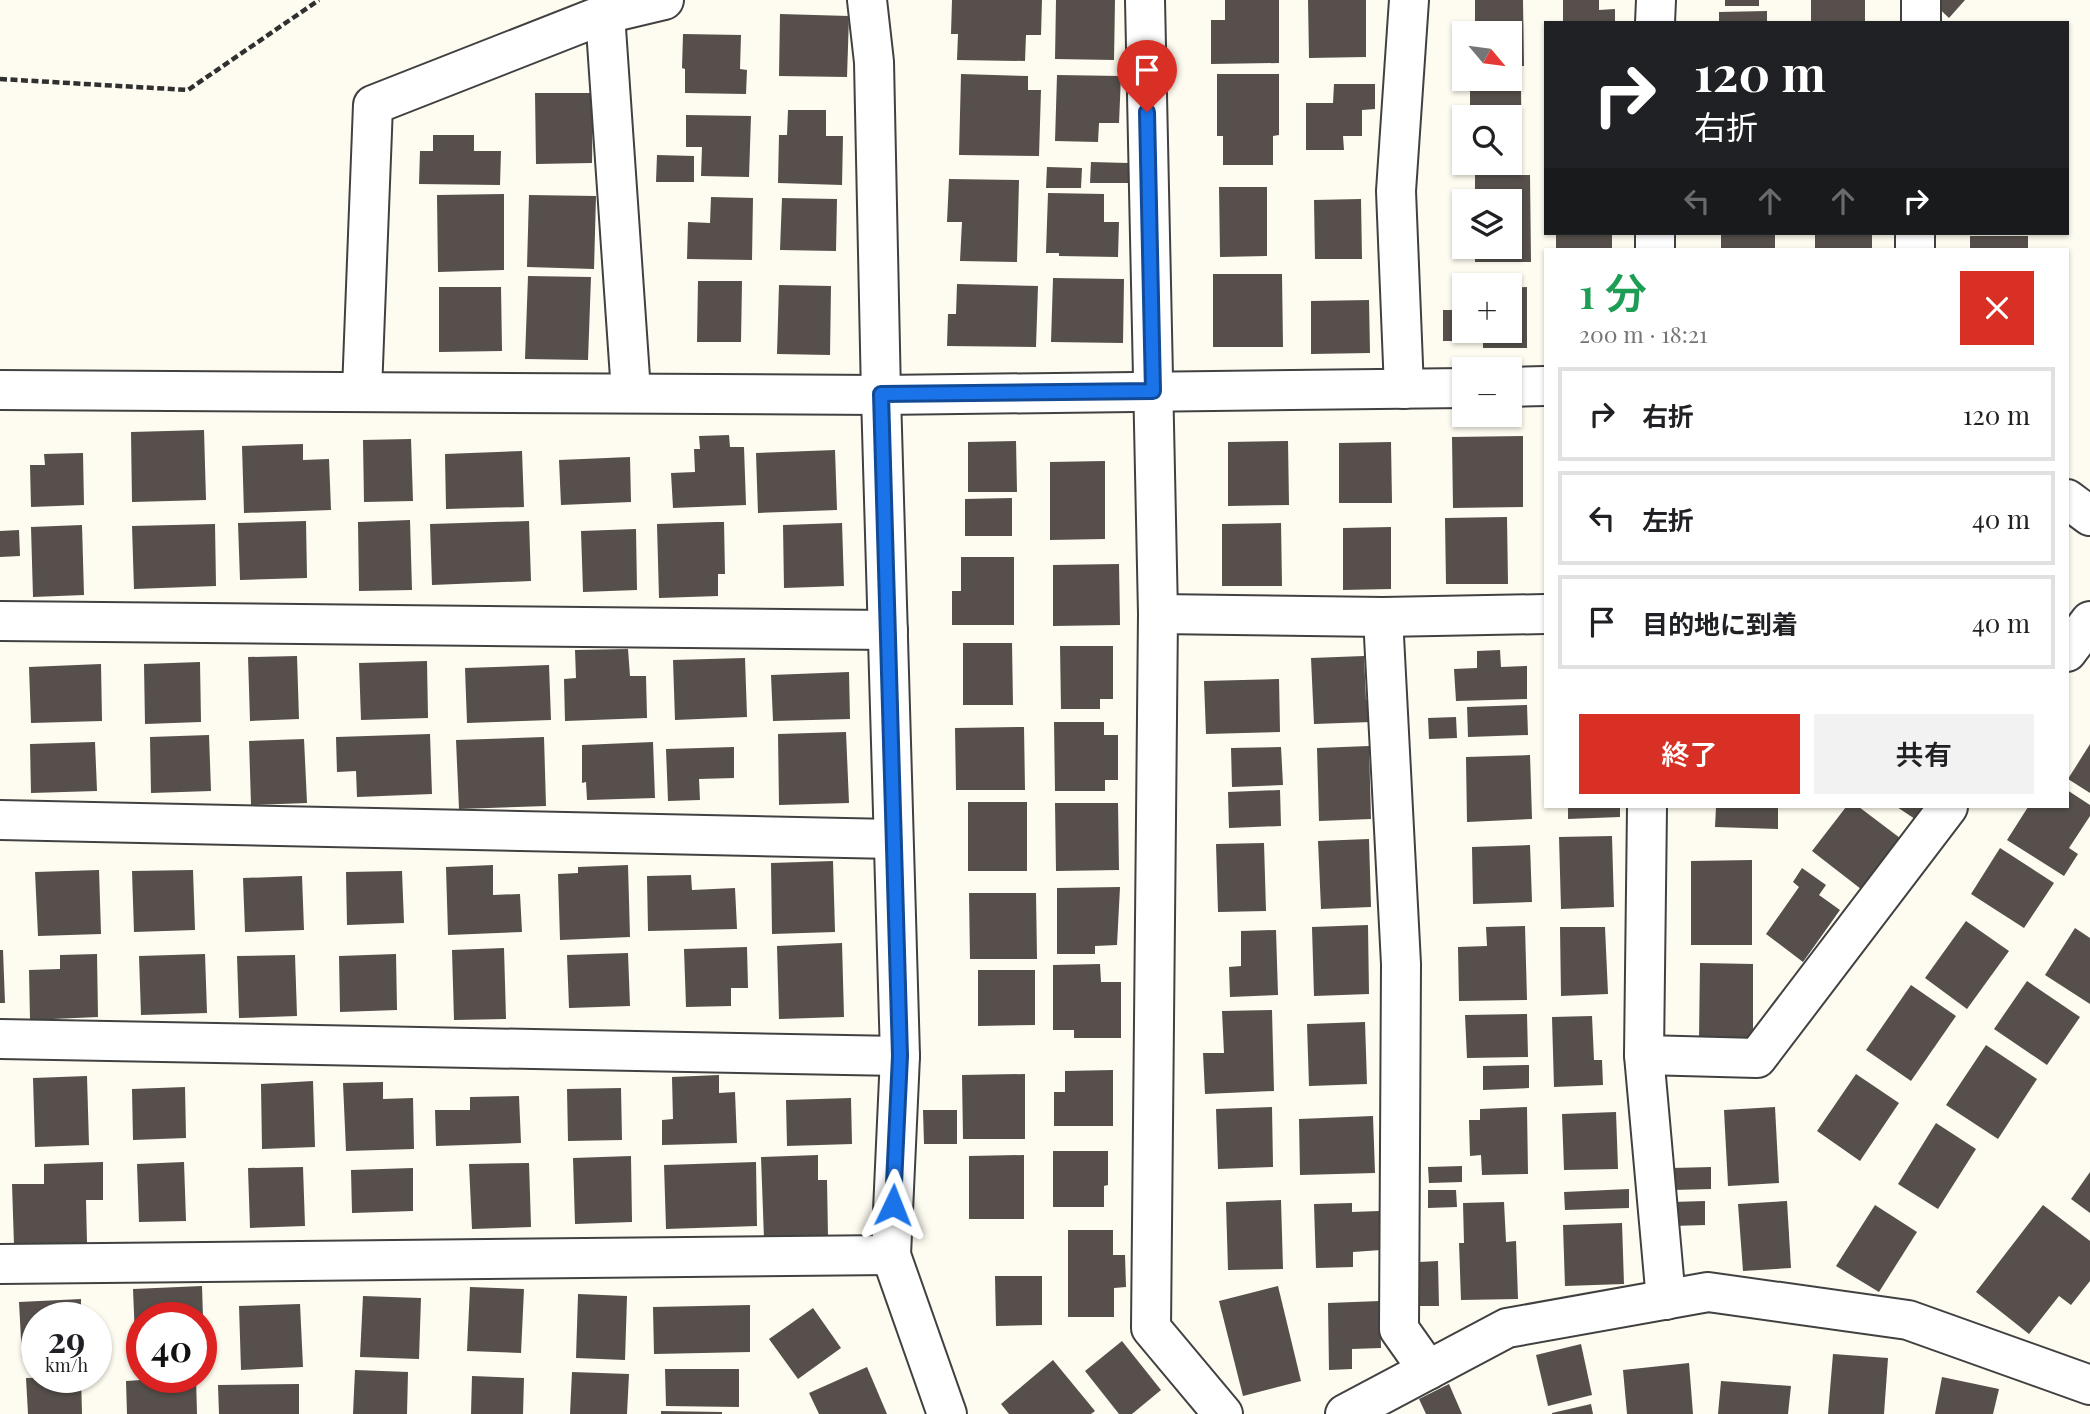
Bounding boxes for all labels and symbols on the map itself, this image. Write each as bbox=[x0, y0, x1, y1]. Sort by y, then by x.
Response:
north arrow bbox=[1452, 21, 1522, 91]
pin bbox=[1117, 40, 1177, 112]
position arrow bbox=[856, 1168, 930, 1242]
speed limit sign: 40 bbox=[126, 1302, 217, 1393]

